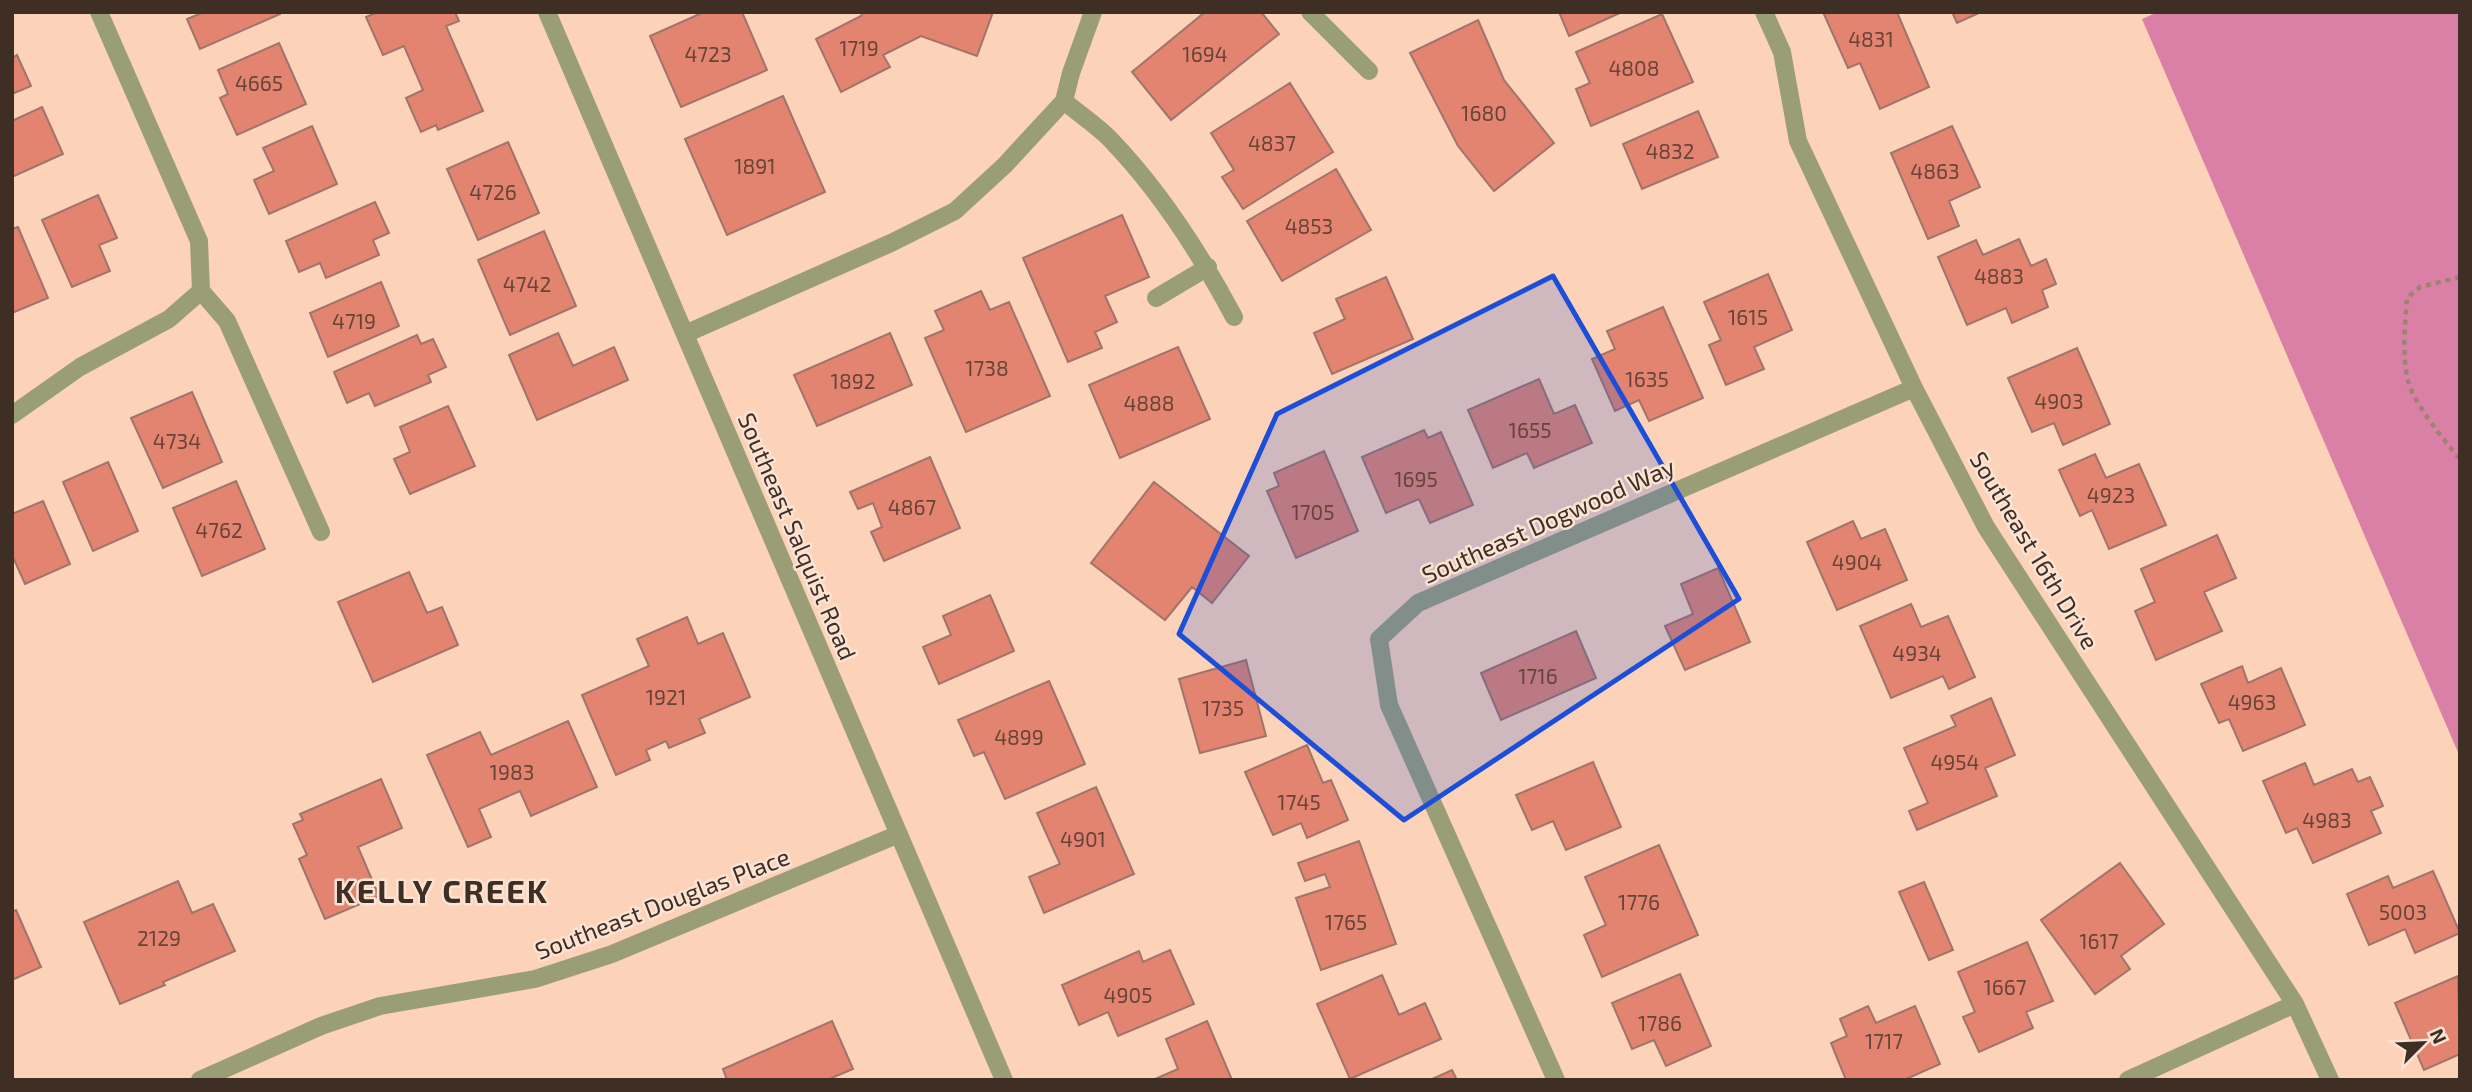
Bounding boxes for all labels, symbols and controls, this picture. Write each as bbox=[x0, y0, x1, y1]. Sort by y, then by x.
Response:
house number: 4831 bbox=[1848, 26, 1894, 51]
house number: 1719 bbox=[839, 35, 879, 60]
house number: 4723 bbox=[684, 41, 732, 66]
house number: 1694 bbox=[1182, 41, 1228, 66]
house number: 4808 bbox=[1608, 55, 1660, 80]
house number: 4665 bbox=[235, 70, 283, 95]
house number: 1680 bbox=[1461, 100, 1507, 125]
house number: 4837 bbox=[1248, 130, 1296, 155]
house number: 4832 bbox=[1645, 138, 1695, 163]
house number: 1891 bbox=[734, 153, 776, 178]
house number: 4863 bbox=[1910, 158, 1960, 183]
house number: 4726 bbox=[469, 179, 517, 204]
house number: 4853 bbox=[1285, 213, 1333, 238]
house number: 4883 bbox=[1974, 263, 2024, 288]
house number: 4742 bbox=[503, 271, 551, 296]
house number: 1615 bbox=[1728, 304, 1768, 329]
house number: 4719 bbox=[332, 308, 376, 333]
house number: 1738 bbox=[965, 355, 1009, 380]
house number: 1635 bbox=[1625, 366, 1669, 391]
house number: 1892 bbox=[831, 368, 875, 393]
house number: 4903 bbox=[2034, 388, 2084, 413]
house number: 4888 bbox=[1123, 390, 1175, 415]
street label: Southeast Salquist Road bbox=[733, 408, 863, 664]
house number: 1655 bbox=[1509, 417, 1551, 442]
house number: 4734 bbox=[153, 428, 201, 453]
street label: Southeast 16th Drive bbox=[1965, 446, 2105, 654]
street label: Southeast Dogwood Way bbox=[1417, 451, 1679, 589]
house number: 1695 bbox=[1394, 466, 1438, 491]
house number: 4923 bbox=[2087, 482, 2135, 507]
house number: 4867 bbox=[888, 494, 936, 519]
house number: 1705 bbox=[1291, 499, 1335, 524]
house number: 4762 bbox=[195, 517, 243, 542]
house number: 4904 bbox=[1832, 549, 1882, 574]
house number: 4934 bbox=[1892, 640, 1942, 665]
house number: 1716 bbox=[1518, 663, 1558, 688]
house number: 1921 bbox=[646, 684, 686, 709]
house number: 4963 bbox=[2228, 689, 2276, 714]
house number: 1735 bbox=[1202, 695, 1244, 720]
house number: 4899 bbox=[994, 724, 1044, 749]
house number: 4954 bbox=[1930, 749, 1980, 774]
house number: 1983 bbox=[490, 759, 534, 784]
house number: 1745 bbox=[1277, 789, 1321, 814]
house number: 4983 bbox=[2302, 807, 2352, 832]
house number: 4901 bbox=[1060, 826, 1106, 851]
street label: Southeast Douglas Place bbox=[531, 841, 793, 965]
district label: KELLY CREEK bbox=[335, 871, 549, 909]
house number: 1776 bbox=[1618, 889, 1660, 914]
house number: 5003 bbox=[2379, 899, 2427, 924]
house number: 1765 bbox=[1325, 909, 1367, 934]
house number: 2129 bbox=[137, 925, 181, 950]
house number: 1617 bbox=[2079, 928, 2119, 953]
house number: 1667 bbox=[1983, 974, 2027, 999]
house number: 4905 bbox=[1104, 982, 1152, 1007]
north arrow bbox=[2388, 1008, 2458, 1078]
house number: 1786 bbox=[1638, 1010, 1682, 1035]
text: N bbox=[2426, 1025, 2452, 1047]
house number: 1717 bbox=[1865, 1028, 1903, 1053]

